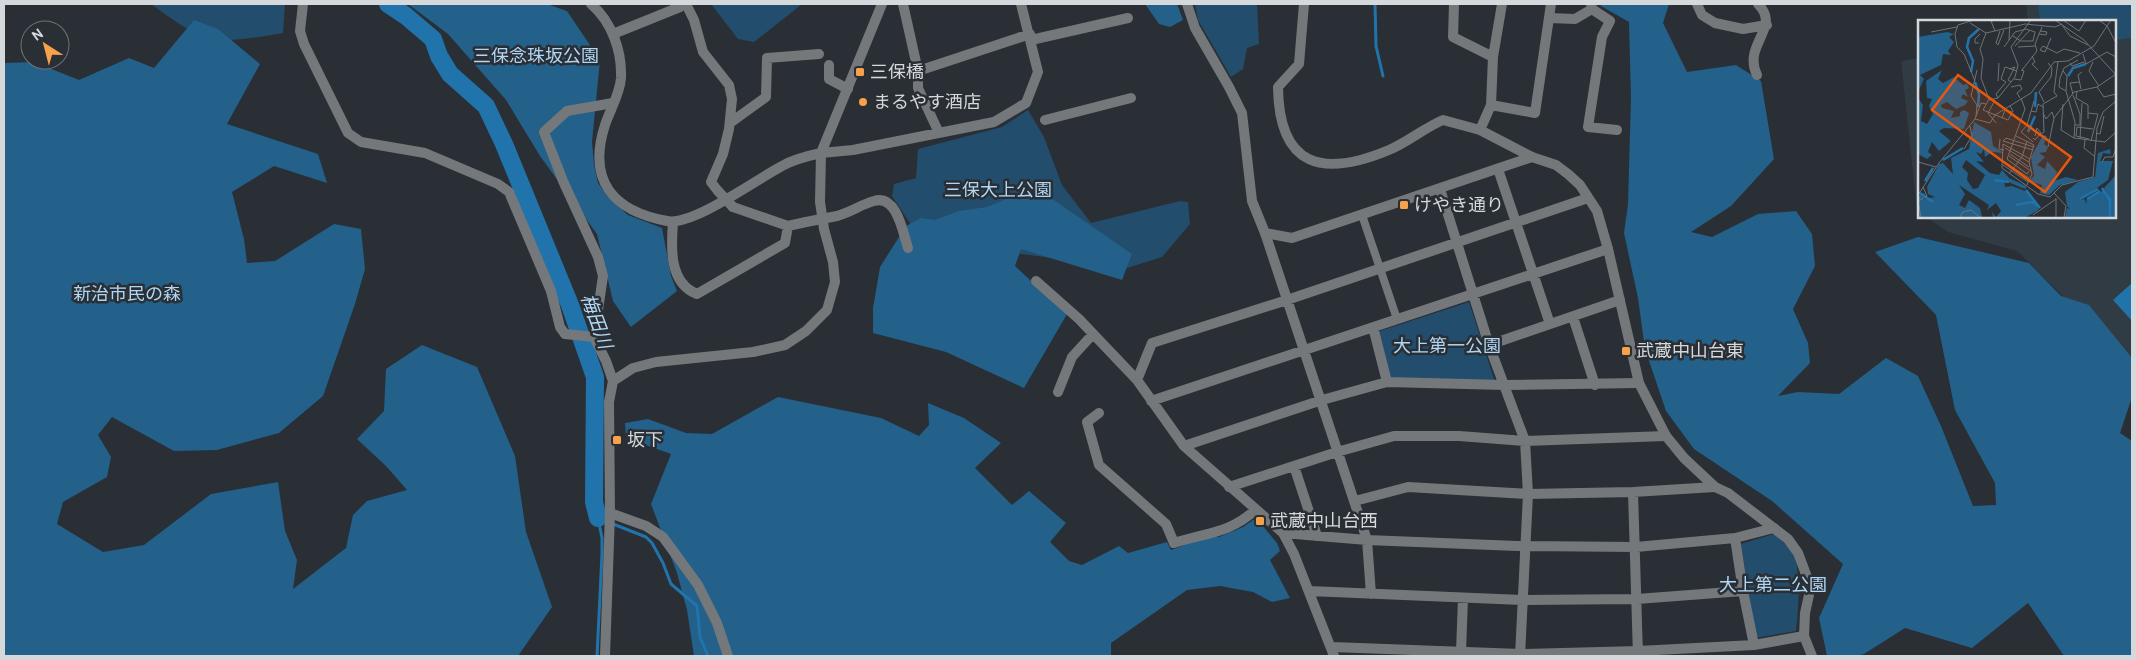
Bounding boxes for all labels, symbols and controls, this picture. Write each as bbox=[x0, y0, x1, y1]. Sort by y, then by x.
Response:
north arrow bbox=[20, 20, 70, 70]
inset map bbox=[1918, 20, 2116, 218]
text: N bbox=[29, 26, 47, 46]
park label: 三保念珠坂公園 bbox=[473, 46, 599, 69]
place label: 三保橋 bbox=[870, 62, 924, 85]
marker: 三保橋 bbox=[854, 66, 866, 78]
place label: まるやす酒店 bbox=[873, 92, 981, 115]
marker: まるやす酒店 bbox=[857, 96, 869, 108]
park label: 三保大上公園 bbox=[944, 180, 1052, 203]
place label: けやき通り bbox=[1414, 195, 1504, 218]
marker: けやき通り bbox=[1398, 199, 1410, 211]
park label: 新治市民の森 bbox=[73, 284, 181, 307]
water label: 梅田川 bbox=[574, 291, 617, 354]
park label: 大上第一公園 bbox=[1393, 336, 1501, 359]
place label: 武蔵中山台東 bbox=[1636, 341, 1744, 364]
marker: 武蔵中山台東 bbox=[1620, 345, 1632, 357]
place label: 坂下 bbox=[627, 430, 663, 453]
marker: 坂下 bbox=[611, 434, 623, 446]
place label: 武蔵中山台西 bbox=[1270, 511, 1378, 534]
marker: 武蔵中山台西 bbox=[1254, 515, 1266, 527]
park label: 大上第二公園 bbox=[1719, 575, 1827, 598]

